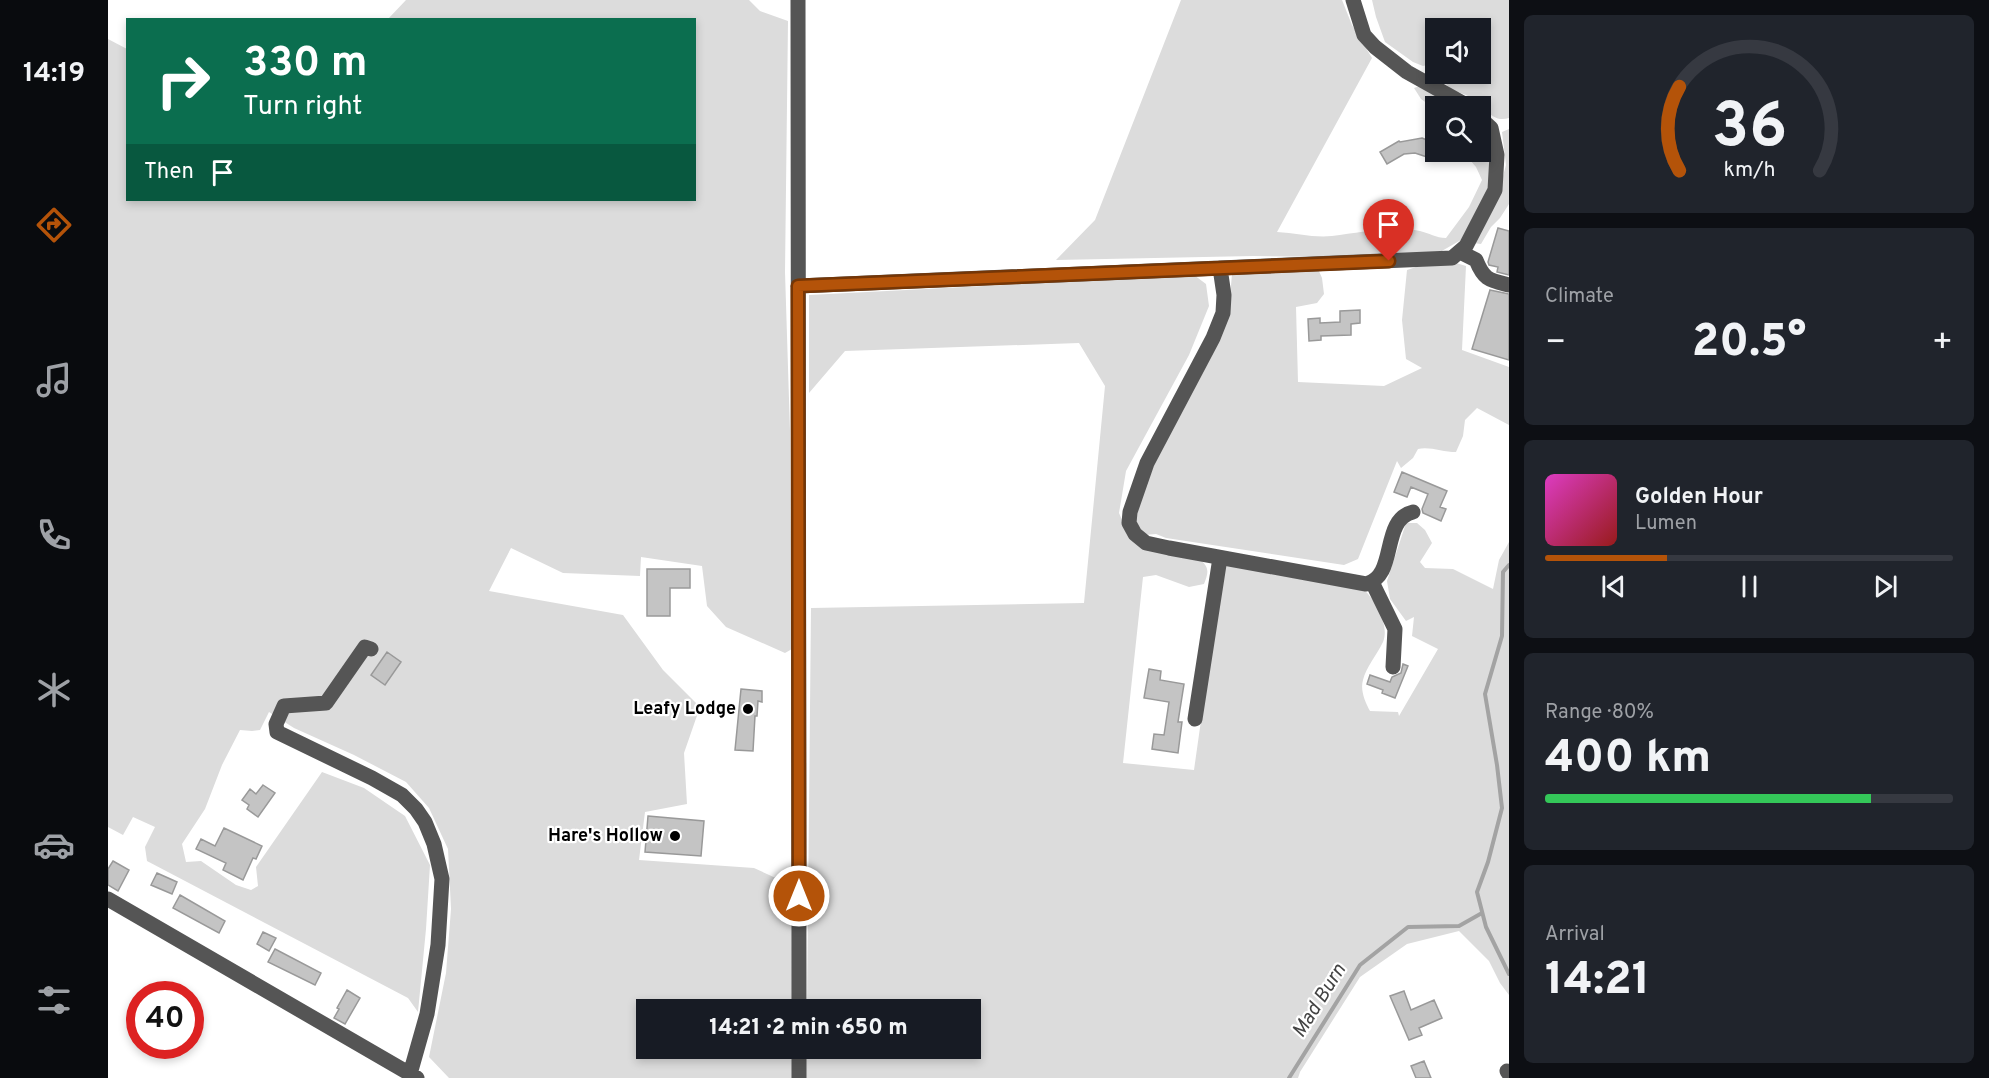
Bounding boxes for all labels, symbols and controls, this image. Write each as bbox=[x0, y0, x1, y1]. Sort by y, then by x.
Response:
map controls bbox=[1425, 18, 1491, 162]
button: sound bbox=[1425, 18, 1491, 84]
text: 330 m bbox=[243, 38, 368, 91]
icon: right bbox=[144, 42, 222, 120]
text: 14:19 bbox=[23, 57, 85, 91]
text: Turn right bbox=[243, 90, 362, 124]
text: 36 bbox=[1711, 90, 1787, 169]
button: search bbox=[1425, 96, 1491, 162]
icon: arrive bbox=[206, 156, 239, 189]
text: km/h bbox=[1723, 157, 1775, 184]
text: Then bbox=[144, 159, 194, 186]
pin bbox=[1363, 199, 1414, 261]
icon: directions bbox=[33, 204, 75, 246]
icon: arrive bbox=[1372, 208, 1405, 241]
text: Climate bbox=[1545, 284, 1614, 310]
text: 20.5° bbox=[1692, 315, 1806, 372]
text: − bbox=[1545, 323, 1566, 365]
text: + bbox=[1932, 323, 1953, 365]
icon: music bbox=[33, 359, 75, 401]
text: Golden Hour bbox=[1635, 484, 1763, 511]
text: Lumen bbox=[1635, 511, 1697, 537]
icon: phone bbox=[33, 514, 75, 556]
icon: previous bbox=[1597, 570, 1630, 603]
icon: pause bbox=[1733, 570, 1766, 603]
icon: next bbox=[1869, 570, 1902, 603]
icon: climate bbox=[33, 669, 75, 711]
place label: Leafy Lodge bbox=[633, 698, 736, 721]
text: Range · 80% bbox=[1545, 700, 1654, 726]
marker: Leafy Lodge bbox=[741, 702, 755, 716]
text: 400 km bbox=[1545, 731, 1711, 788]
icon: car bbox=[33, 824, 75, 866]
place label: Hare's Hollow bbox=[548, 825, 663, 848]
marker: Hare's Hollow bbox=[668, 829, 682, 843]
position arrow bbox=[767, 864, 831, 928]
text: Arrival bbox=[1545, 922, 1605, 948]
text: 14:21 bbox=[1545, 953, 1650, 1010]
water label: Mad Burn bbox=[1287, 959, 1353, 1043]
icon: filters bbox=[33, 979, 75, 1021]
speed limit sign: 40 bbox=[126, 981, 204, 1059]
text: 14:21 · 2 min · 650 m bbox=[709, 1015, 908, 1042]

